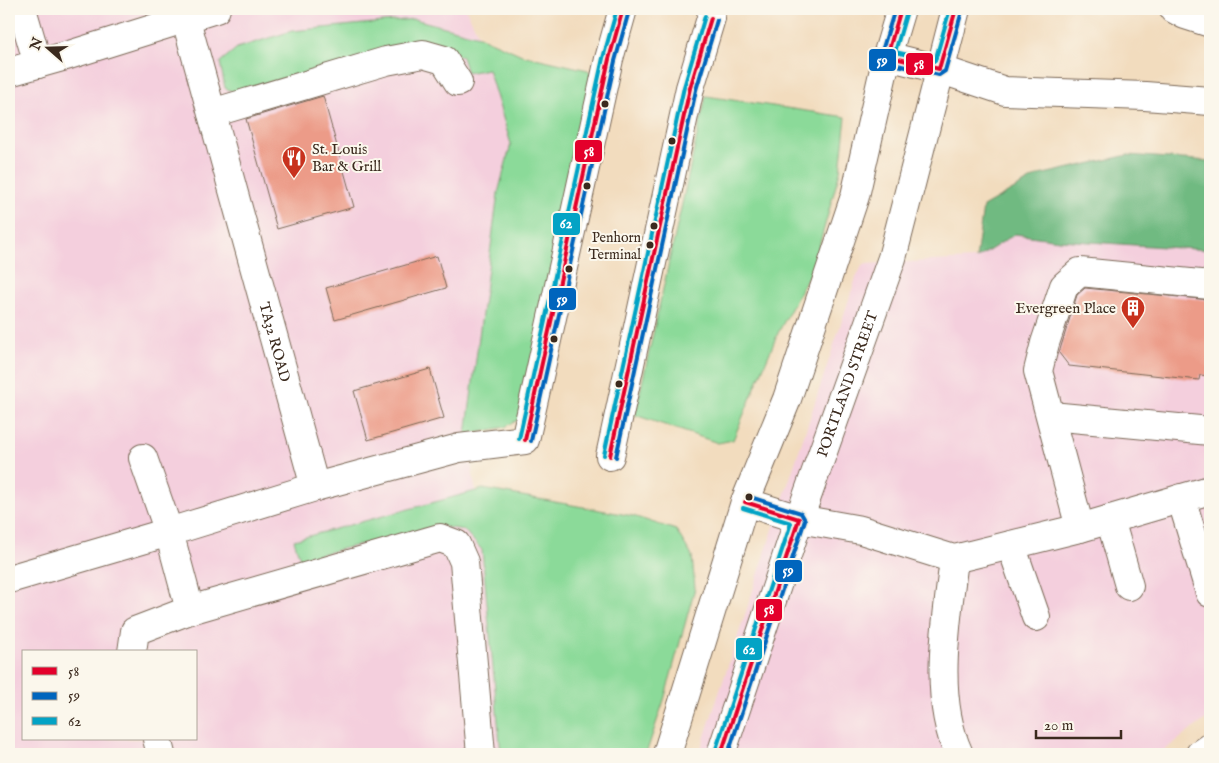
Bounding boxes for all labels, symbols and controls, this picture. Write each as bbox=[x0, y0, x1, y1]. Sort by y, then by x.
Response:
north arrow bbox=[22, 22, 72, 72]
text: N bbox=[26, 35, 47, 54]
line badge: 59 bbox=[868, 48, 897, 72]
text: 59 bbox=[876, 52, 888, 70]
line badge: 58 bbox=[905, 52, 934, 76]
text: 58 bbox=[914, 56, 925, 74]
unlabelled marker bbox=[600, 99, 610, 109]
unlabelled marker bbox=[667, 136, 677, 146]
line badge: 58 bbox=[574, 139, 603, 163]
place label: St. Louis Bar & Grill bbox=[312, 140, 382, 176]
text: 58 bbox=[584, 143, 595, 161]
restaurant icon: St. Louis Bar & Grill bbox=[281, 145, 307, 179]
unlabelled marker bbox=[582, 181, 592, 191]
line badge: 62 bbox=[552, 212, 581, 236]
text: 62 bbox=[560, 215, 573, 233]
unlabelled marker bbox=[649, 221, 659, 231]
place label: Penhorn Terminal bbox=[589, 229, 642, 264]
marker: Penhorn Terminal bbox=[645, 240, 655, 250]
unlabelled marker bbox=[564, 264, 574, 274]
line badge: 59 bbox=[548, 287, 577, 311]
text: 59 bbox=[556, 291, 568, 309]
building icon: Evergreen Place bbox=[1120, 295, 1146, 329]
place label: Evergreen Place bbox=[1015, 299, 1116, 318]
street label: TA32 ROAD bbox=[254, 300, 295, 384]
street label: PORTLAND STREET bbox=[813, 308, 882, 460]
unlabelled marker bbox=[549, 334, 559, 344]
unlabelled marker bbox=[614, 379, 624, 389]
unlabelled marker bbox=[744, 492, 754, 502]
line badge: 59 bbox=[774, 559, 803, 583]
text: 59 bbox=[782, 562, 794, 580]
line badge: 58 bbox=[755, 598, 783, 622]
text: 58 bbox=[764, 601, 775, 619]
line badge: 62 bbox=[735, 637, 763, 661]
text: 62 bbox=[743, 641, 756, 659]
legend bbox=[22, 650, 198, 740]
text: 58 bbox=[68, 662, 79, 681]
text: 59 bbox=[68, 686, 80, 705]
scale bar bbox=[1036, 708, 1122, 740]
text: 62 bbox=[68, 712, 81, 731]
text: 20 m bbox=[1044, 716, 1074, 735]

